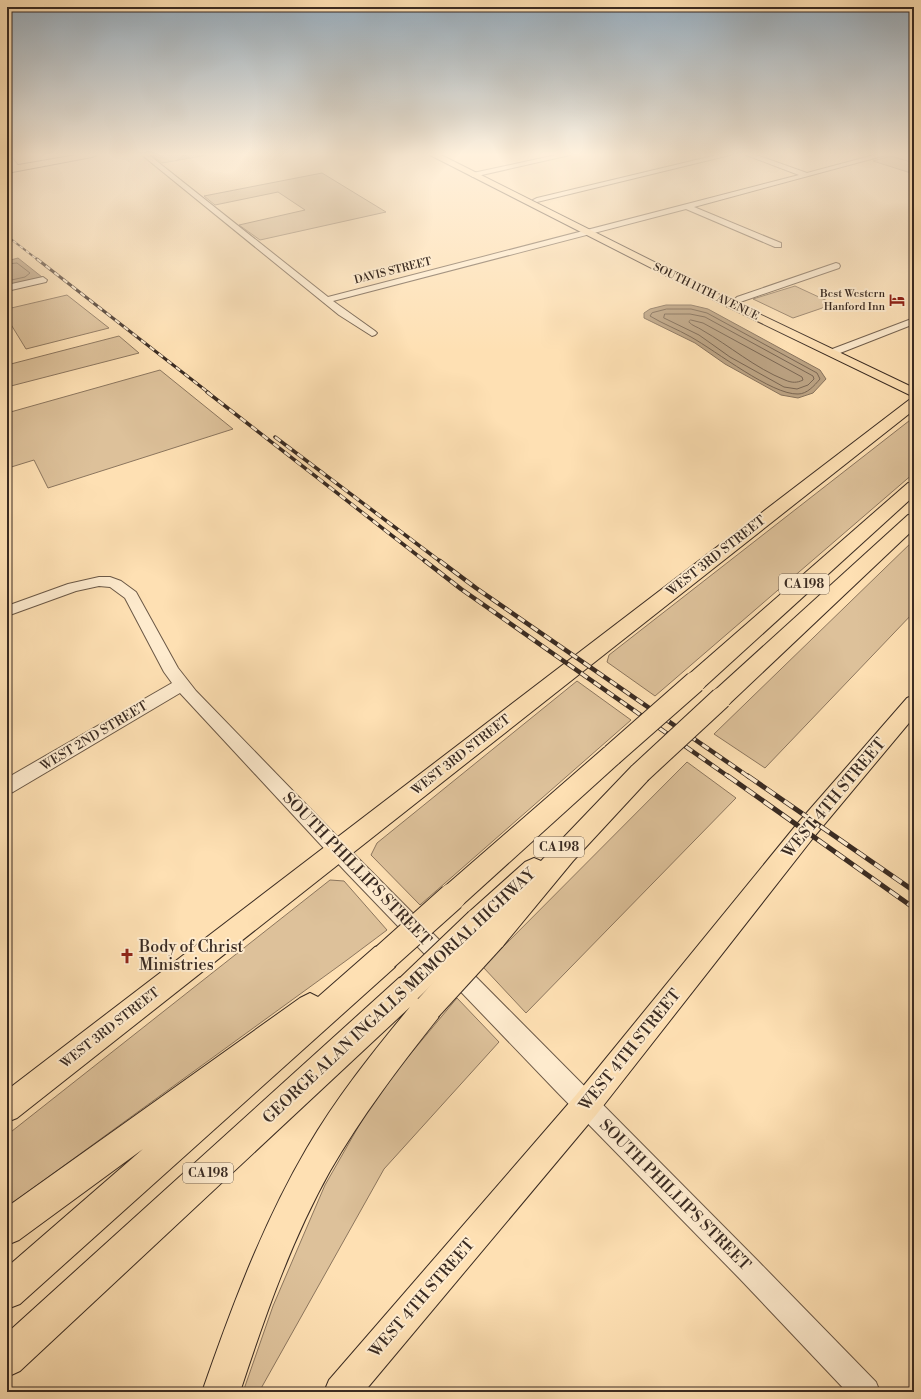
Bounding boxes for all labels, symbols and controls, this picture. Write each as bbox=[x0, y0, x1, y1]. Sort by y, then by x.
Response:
street label: DAVIS STREET bbox=[353, 255, 433, 287]
street label: SOUTH 11TH AVENUE bbox=[651, 260, 762, 324]
place label: Best Western Hanford Inn bbox=[819, 287, 885, 314]
hotel icon: Best Western Hanford Inn bbox=[888, 291, 906, 309]
street label: WEST 3RD STREET bbox=[662, 512, 769, 600]
road number: CA 198 bbox=[779, 574, 829, 594]
street label: WEST 2ND STREET bbox=[37, 698, 151, 775]
street label: WEST 3RD STREET bbox=[407, 711, 514, 799]
street label: WEST 4TH STREET bbox=[777, 734, 890, 863]
street label: SOUTH PHILLIPS STREET bbox=[278, 788, 436, 950]
road number: CA 198 bbox=[534, 837, 584, 857]
street label: GEORGE ALAN INGALLS MEMORIAL HIGHWAY bbox=[258, 863, 541, 1128]
place label: Body of Christ Ministries bbox=[138, 937, 244, 975]
church icon: Body of Christ Ministries bbox=[118, 947, 136, 965]
street label: WEST 3RD STREET bbox=[56, 984, 163, 1072]
street label: WEST 4TH STREET bbox=[574, 985, 685, 1116]
street label: SOUTH PHILLIPS STREET bbox=[595, 1115, 755, 1275]
road number: CA 198 bbox=[183, 1163, 233, 1183]
street label: WEST 4TH STREET bbox=[364, 1235, 479, 1362]

